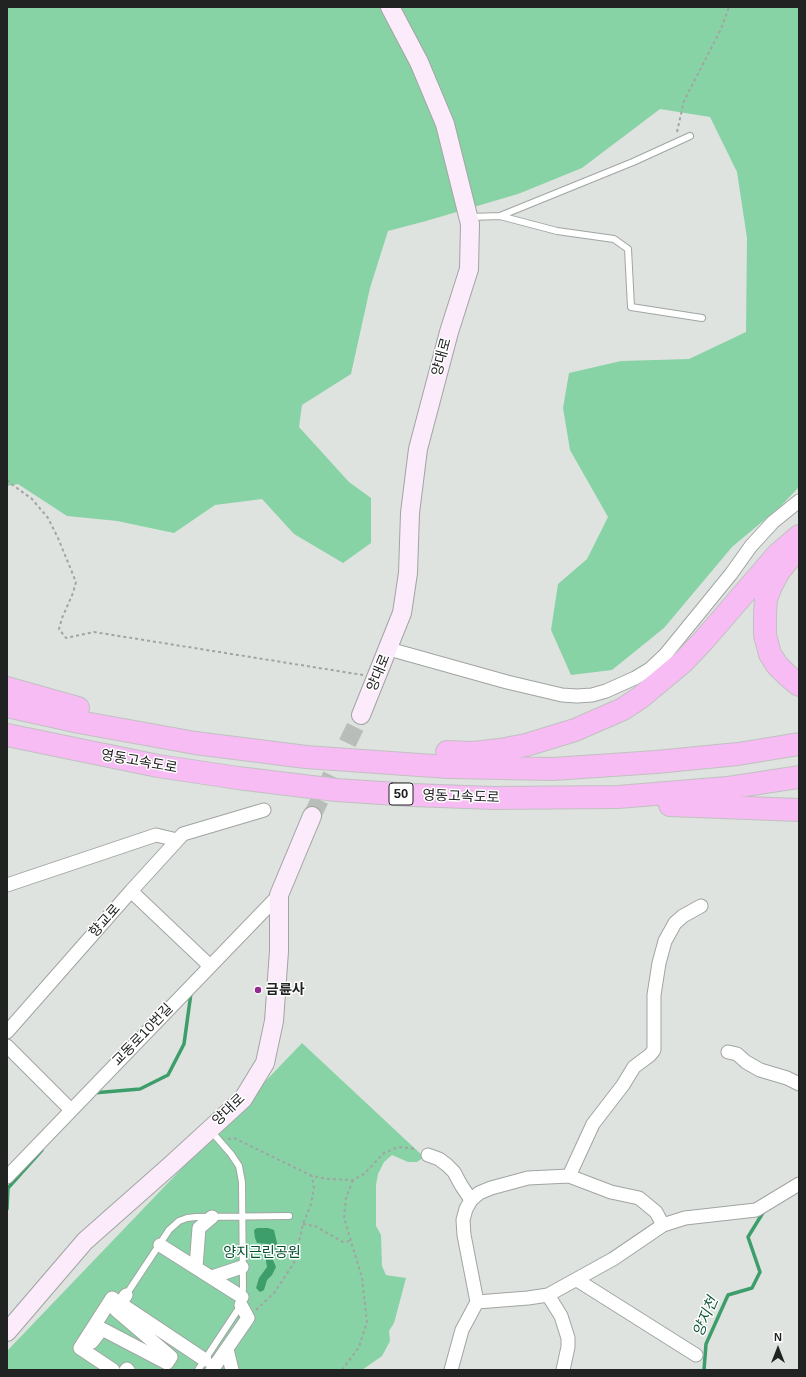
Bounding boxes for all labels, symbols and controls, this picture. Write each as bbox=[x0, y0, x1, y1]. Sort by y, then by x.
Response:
street label: 양대로 bbox=[429, 336, 455, 378]
street label: 양대로 bbox=[364, 652, 394, 694]
street label: 영동고속도로 bbox=[99, 747, 179, 777]
road number: 50 bbox=[389, 783, 413, 805]
street label: 영동고속도로 bbox=[422, 787, 500, 807]
street label: 향교로 bbox=[86, 901, 124, 941]
place label: 금륜사 bbox=[266, 982, 305, 998]
marker: 금륜사 bbox=[253, 985, 263, 995]
street label: 교동로10번길 bbox=[109, 1000, 177, 1070]
street label: 양대로 bbox=[209, 1091, 249, 1129]
park label: 양지근린공원 bbox=[223, 1245, 301, 1261]
water label: 양지천 bbox=[690, 1294, 722, 1340]
north arrow bbox=[758, 1329, 798, 1369]
text: N bbox=[774, 1331, 782, 1343]

